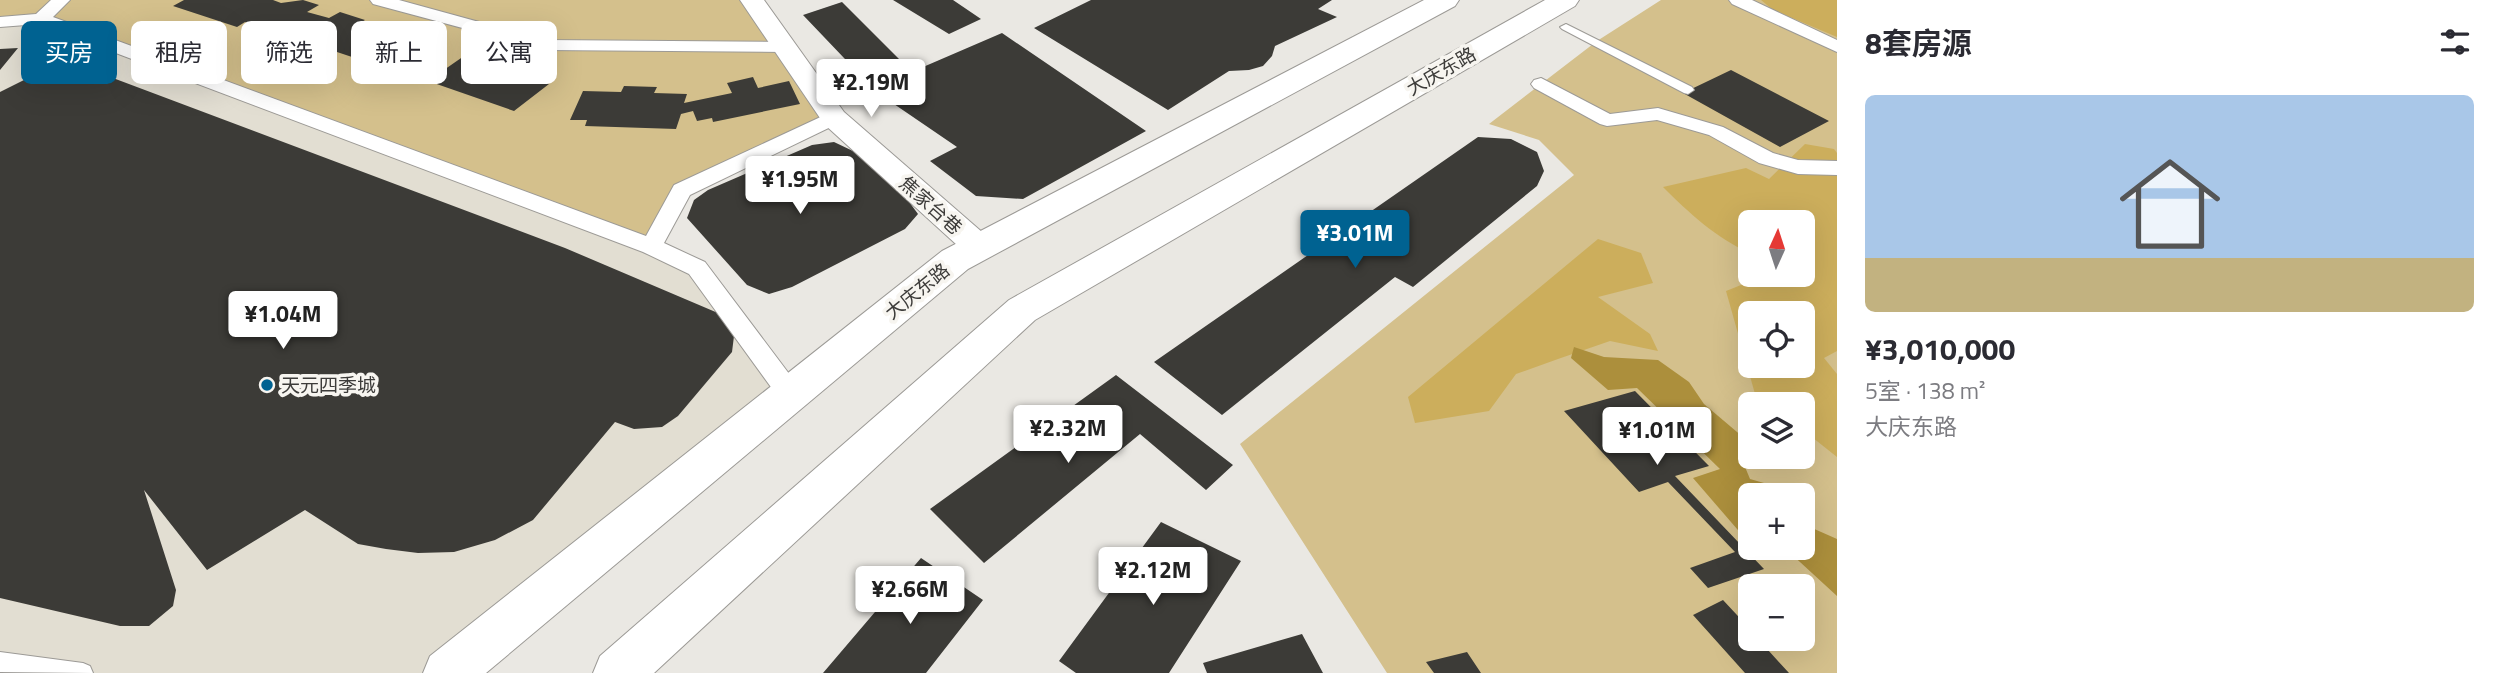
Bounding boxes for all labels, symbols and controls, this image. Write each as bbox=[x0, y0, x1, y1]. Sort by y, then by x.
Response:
text: 8套房源 bbox=[1865, 20, 1972, 66]
chip: 买房 bbox=[21, 21, 117, 84]
chip: 租房 bbox=[131, 21, 227, 84]
chip: 筛选 bbox=[241, 21, 337, 84]
chip: 新上 bbox=[351, 21, 447, 84]
chip: 公寓 bbox=[461, 21, 557, 84]
icon: filters bbox=[2436, 23, 2474, 61]
street label: 大庆东路 bbox=[1401, 39, 1481, 102]
pin: ¥2.19M bbox=[814, 60, 928, 119]
text: ¥2.19M bbox=[832, 64, 910, 99]
icon: home bbox=[2107, 141, 2233, 267]
pin: ¥1.95M bbox=[743, 156, 857, 216]
text: ¥1.95M bbox=[761, 161, 839, 196]
street label: 焦家台巷 bbox=[893, 168, 969, 241]
pin: ¥3.01M bbox=[1298, 210, 1412, 270]
north arrow bbox=[1738, 210, 1815, 287]
map controls bbox=[1738, 210, 1815, 651]
text: ¥3.01M bbox=[1316, 215, 1394, 250]
street label: 大庆东路 bbox=[878, 255, 955, 326]
pin: ¥1.04M bbox=[226, 292, 340, 351]
text: ¥1.04M bbox=[244, 296, 322, 331]
button: locate bbox=[1738, 301, 1815, 378]
text: ¥3,010,000 bbox=[1865, 326, 2015, 372]
place label: 天元四季城 bbox=[281, 370, 376, 399]
text: 5室 · 138 m² bbox=[1865, 373, 1985, 408]
marker: 天元四季城 bbox=[259, 377, 275, 393]
button: layers bbox=[1738, 392, 1815, 469]
pin: ¥2.32M bbox=[1011, 406, 1125, 465]
pin: ¥1.01M bbox=[1600, 407, 1714, 467]
text: 大庆东路 bbox=[1865, 409, 1957, 444]
text: ¥2.32M bbox=[1029, 410, 1107, 445]
text: ¥1.01M bbox=[1618, 412, 1696, 447]
button: + bbox=[1738, 483, 1815, 560]
pin: ¥2.12M bbox=[1096, 548, 1210, 607]
text: ¥2.12M bbox=[1114, 552, 1192, 587]
pin: ¥2.66M bbox=[853, 566, 967, 626]
text: ¥2.66M bbox=[871, 571, 949, 606]
button: − bbox=[1738, 574, 1815, 651]

